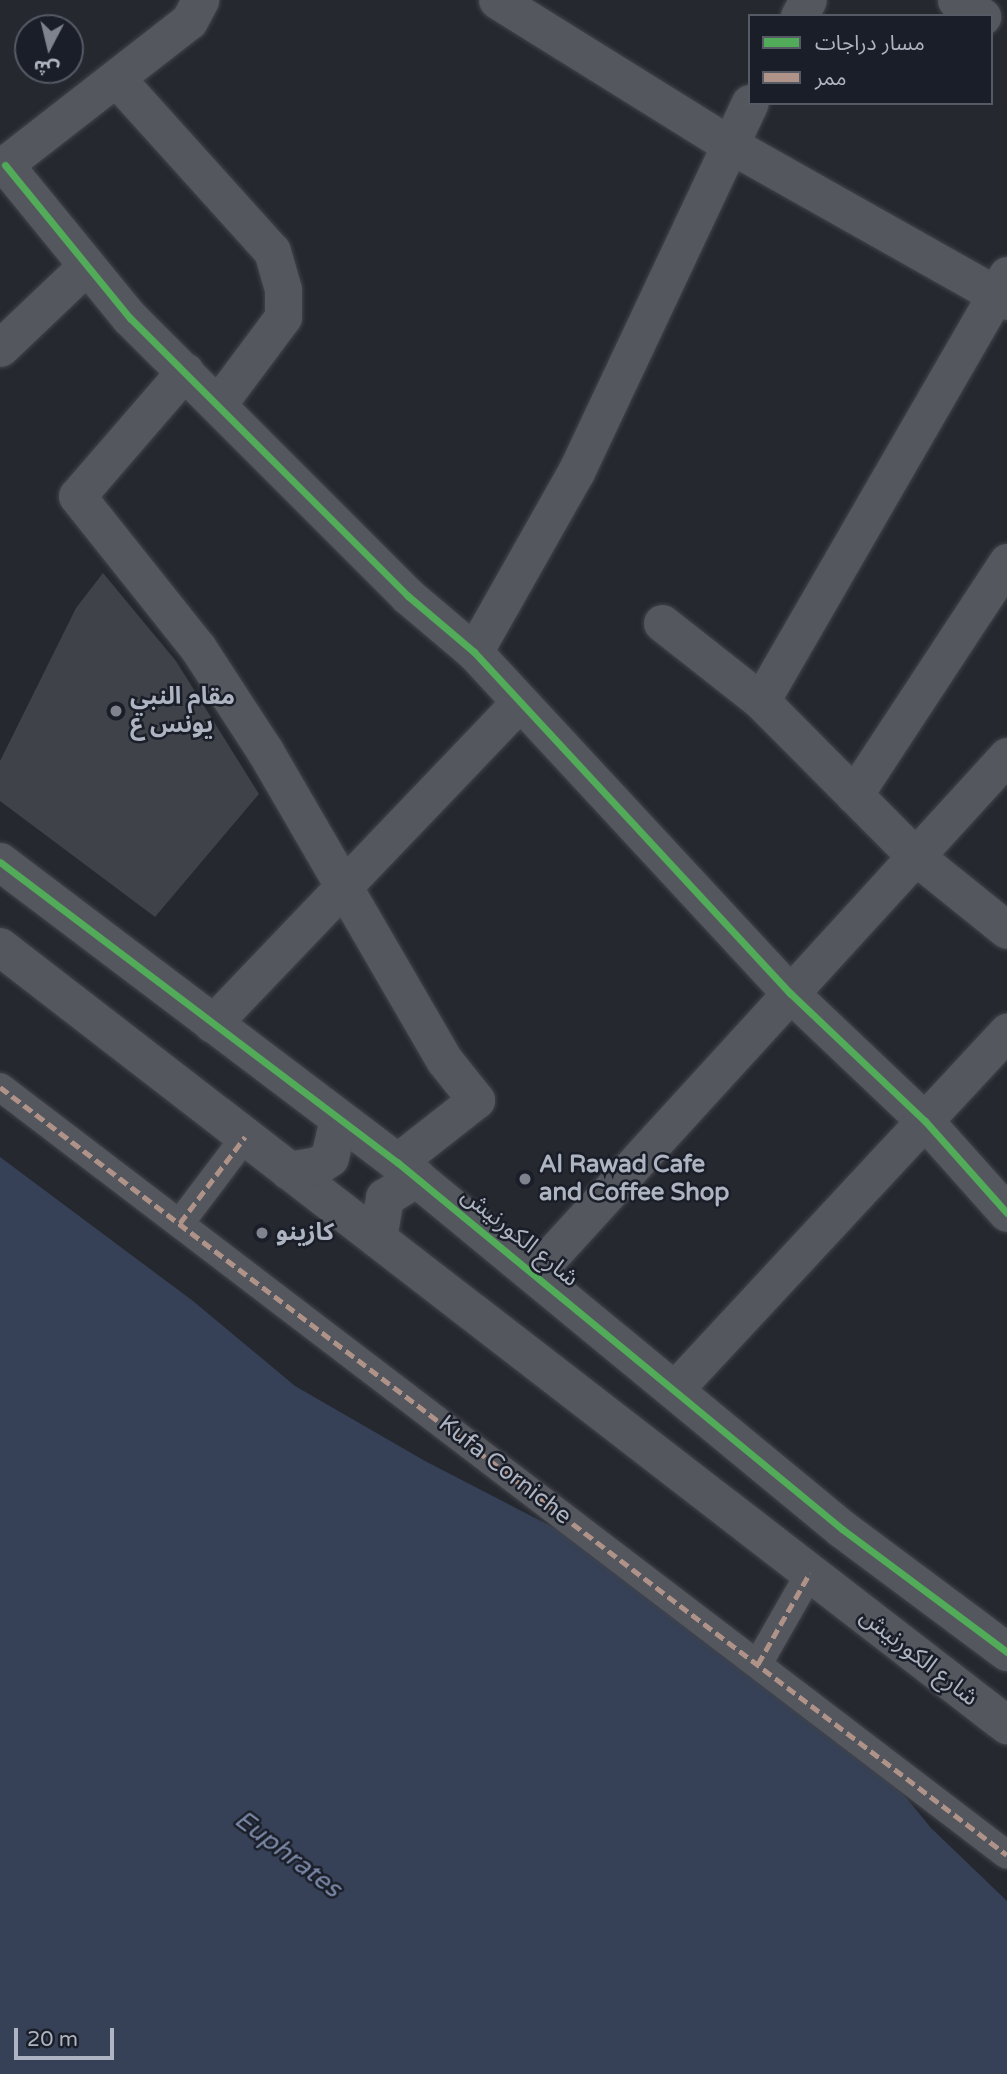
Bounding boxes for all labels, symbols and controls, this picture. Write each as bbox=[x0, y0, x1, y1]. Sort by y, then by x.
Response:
north arrow bbox=[14, 14, 84, 84]
legend bbox=[748, 14, 993, 105]
text: مسار دراجات bbox=[815, 31, 925, 56]
text: ش bbox=[32, 55, 61, 80]
text: ممر bbox=[815, 66, 846, 91]
place label: مقام النبي يونس ع bbox=[130, 683, 235, 739]
marker: مقام النبي يونس ع bbox=[108, 703, 124, 719]
place label: Al Rawad Cafe and Coffee Shop bbox=[539, 1151, 729, 1207]
marker: Al Rawad Cafe and Coffee Shop bbox=[517, 1171, 533, 1187]
street label: شارع الكورنيش bbox=[456, 1181, 584, 1293]
place label: كازينو bbox=[276, 1219, 334, 1247]
marker: كازينو bbox=[254, 1225, 270, 1241]
street label: Kufa Corniche bbox=[433, 1409, 577, 1531]
street label: شارع الكورنيش bbox=[854, 1602, 984, 1712]
water label: Euphrates bbox=[228, 1804, 348, 1904]
scale bar bbox=[18, 2014, 117, 2058]
text: 20 m bbox=[27, 2027, 78, 2052]

